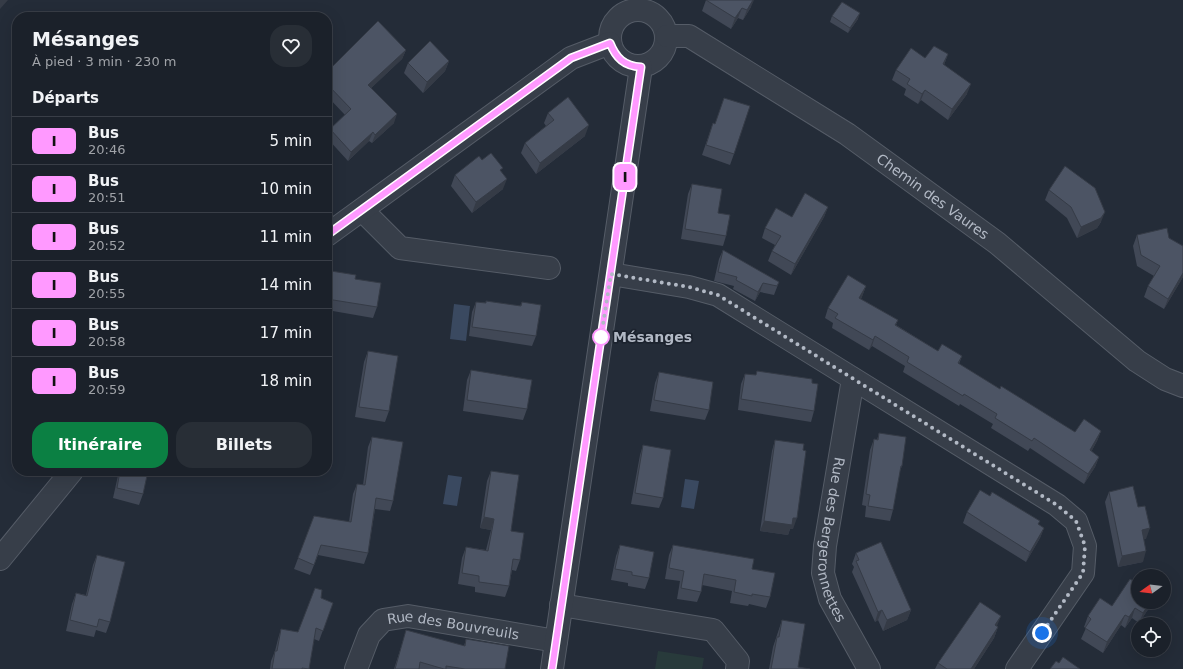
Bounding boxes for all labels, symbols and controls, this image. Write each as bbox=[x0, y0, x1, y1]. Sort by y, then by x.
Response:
button: heart bbox=[270, 25, 312, 67]
text: Mésanges bbox=[32, 28, 139, 50]
text: À pied · 3 min · 230 m bbox=[32, 54, 176, 69]
text: Départs bbox=[32, 89, 99, 107]
text: Bus bbox=[88, 124, 119, 142]
text: 5 min bbox=[269, 132, 312, 150]
text: I bbox=[51, 133, 57, 149]
text: 20:46 bbox=[88, 142, 125, 157]
street label: Chemin des Vaures bbox=[874, 150, 992, 242]
line badge: I bbox=[612, 164, 638, 190]
text: I bbox=[622, 169, 628, 185]
text: Bus bbox=[88, 172, 119, 190]
text: 10 min bbox=[260, 180, 312, 198]
text: I bbox=[51, 181, 57, 197]
text: 20:51 bbox=[88, 190, 125, 205]
text: Bus bbox=[88, 220, 119, 238]
text: 11 min bbox=[260, 228, 312, 246]
text: I bbox=[51, 229, 57, 245]
text: 20:52 bbox=[88, 238, 125, 253]
text: Bus bbox=[88, 268, 119, 286]
text: 14 min bbox=[260, 276, 312, 294]
text: I bbox=[51, 277, 57, 293]
text: 20:55 bbox=[88, 286, 125, 301]
text: Bus bbox=[88, 316, 119, 334]
text: 17 min bbox=[260, 324, 312, 342]
text: I bbox=[51, 325, 57, 341]
marker: Mésanges bbox=[592, 328, 610, 346]
place label: Mésanges bbox=[613, 329, 692, 345]
text: 20:58 bbox=[88, 334, 125, 349]
text: Bus bbox=[88, 364, 119, 382]
text: 18 min bbox=[260, 372, 312, 390]
text: I bbox=[51, 373, 57, 389]
text: 20:59 bbox=[88, 382, 125, 397]
button: Itinéraire bbox=[32, 422, 168, 468]
button: Billets bbox=[176, 422, 312, 468]
street label: Rue des Bergeronnettes bbox=[815, 456, 849, 625]
north arrow bbox=[1131, 569, 1171, 609]
map controls bbox=[1131, 569, 1171, 657]
street label: Rue des Bouvreuils bbox=[386, 608, 520, 643]
button: locate bbox=[1131, 617, 1171, 657]
your location bbox=[1032, 623, 1052, 643]

